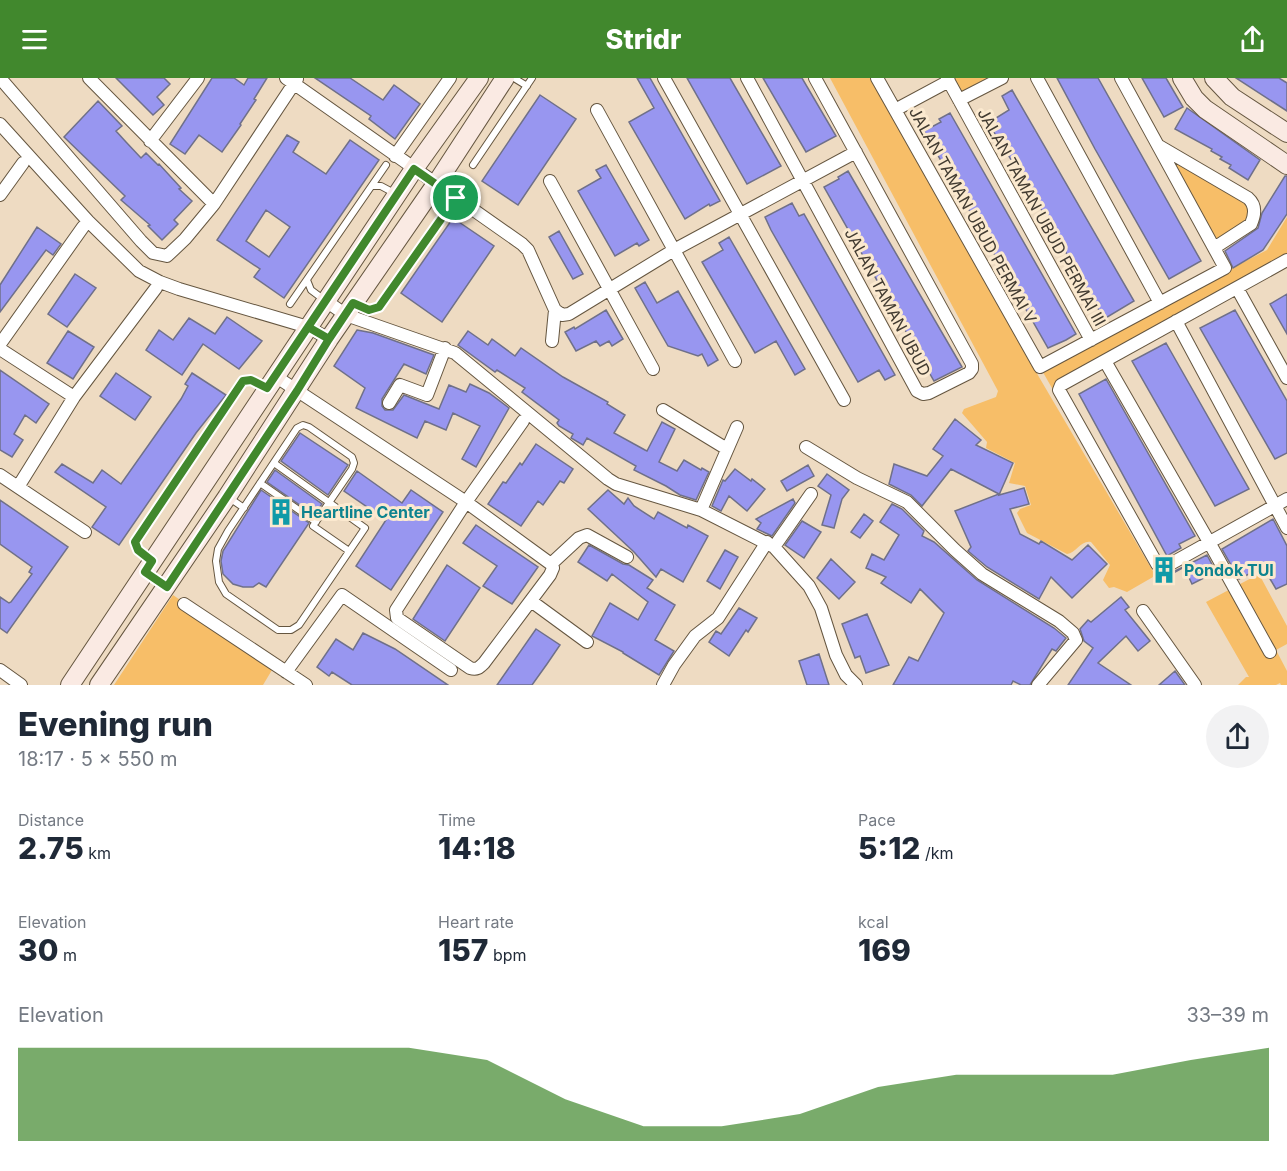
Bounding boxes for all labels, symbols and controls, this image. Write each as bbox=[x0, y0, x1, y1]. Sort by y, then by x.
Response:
icon: menu bbox=[18, 23, 51, 56]
text: Stridr bbox=[606, 23, 681, 56]
icon: share bbox=[1236, 23, 1269, 56]
street label: JALAN TAMAN UBUD PERMAI V bbox=[905, 103, 1041, 327]
street label: JALAN TAMAN UBUD PERMAI III bbox=[974, 104, 1110, 330]
pin bbox=[430, 172, 481, 223]
icon: arrive bbox=[439, 181, 472, 214]
street label: JALAN TAMAN UBUD bbox=[841, 225, 935, 379]
building icon: Heartline Center bbox=[266, 497, 296, 527]
place label: Heartline Center bbox=[301, 502, 430, 522]
building icon: Pondok TUI bbox=[1149, 555, 1179, 585]
place label: Pondok TUI bbox=[1184, 560, 1274, 580]
text: Evening run bbox=[18, 704, 213, 744]
button: share bbox=[1206, 705, 1269, 768]
text: 18:17 · 5 × 550 m bbox=[18, 747, 177, 771]
text: Distance bbox=[18, 810, 84, 830]
text: Time bbox=[438, 810, 476, 830]
text: Pace bbox=[858, 810, 896, 830]
text: 2.75 bbox=[18, 830, 84, 866]
text: 14:18 bbox=[438, 830, 516, 866]
text: 5:12 bbox=[858, 830, 921, 866]
text: km bbox=[84, 843, 111, 863]
text: /km bbox=[921, 843, 954, 863]
text: Elevation bbox=[18, 912, 87, 932]
text: Heart rate bbox=[438, 912, 514, 932]
text: kcal bbox=[858, 912, 889, 932]
text: 30 bbox=[18, 932, 58, 968]
text: 157 bbox=[438, 932, 488, 968]
text: 169 bbox=[858, 932, 911, 968]
text: m bbox=[58, 945, 77, 965]
text: bpm bbox=[488, 945, 527, 965]
text: Elevation bbox=[18, 1003, 104, 1027]
text: 33–39 m bbox=[1186, 1003, 1269, 1027]

